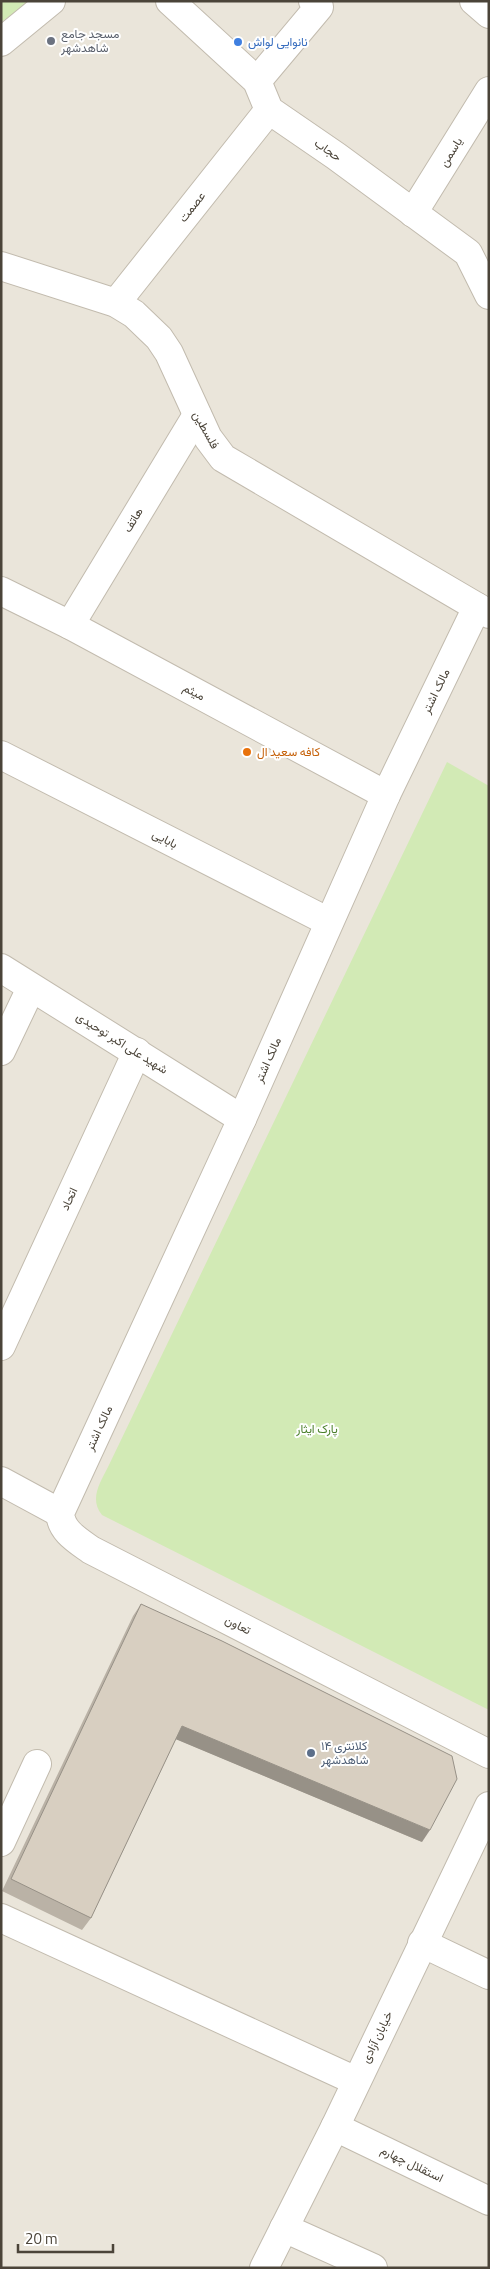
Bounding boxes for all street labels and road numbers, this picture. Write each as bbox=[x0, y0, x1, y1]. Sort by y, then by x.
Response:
street label: حجاب bbox=[311, 133, 346, 166]
street label: یاسمن bbox=[434, 133, 467, 170]
street label: عصمت bbox=[173, 187, 210, 226]
street label: فلسطین bbox=[188, 407, 225, 452]
street label: هاتف bbox=[118, 504, 147, 536]
street label: مالک اشتر bbox=[416, 665, 455, 717]
street label: میثم bbox=[180, 678, 209, 705]
street label: بابایی bbox=[149, 824, 181, 853]
street label: شهید علی اکبر توحیدی bbox=[73, 1007, 172, 1078]
street label: مالک اشتر bbox=[249, 1034, 286, 1087]
street label: اتحاد bbox=[55, 1184, 82, 1213]
street label: مالک اشتر bbox=[79, 1402, 117, 1455]
street label: تعاون bbox=[222, 1610, 255, 1639]
street label: خیابان آزادی bbox=[356, 2007, 397, 2066]
street label: استقلال چهارم bbox=[378, 2140, 447, 2187]

